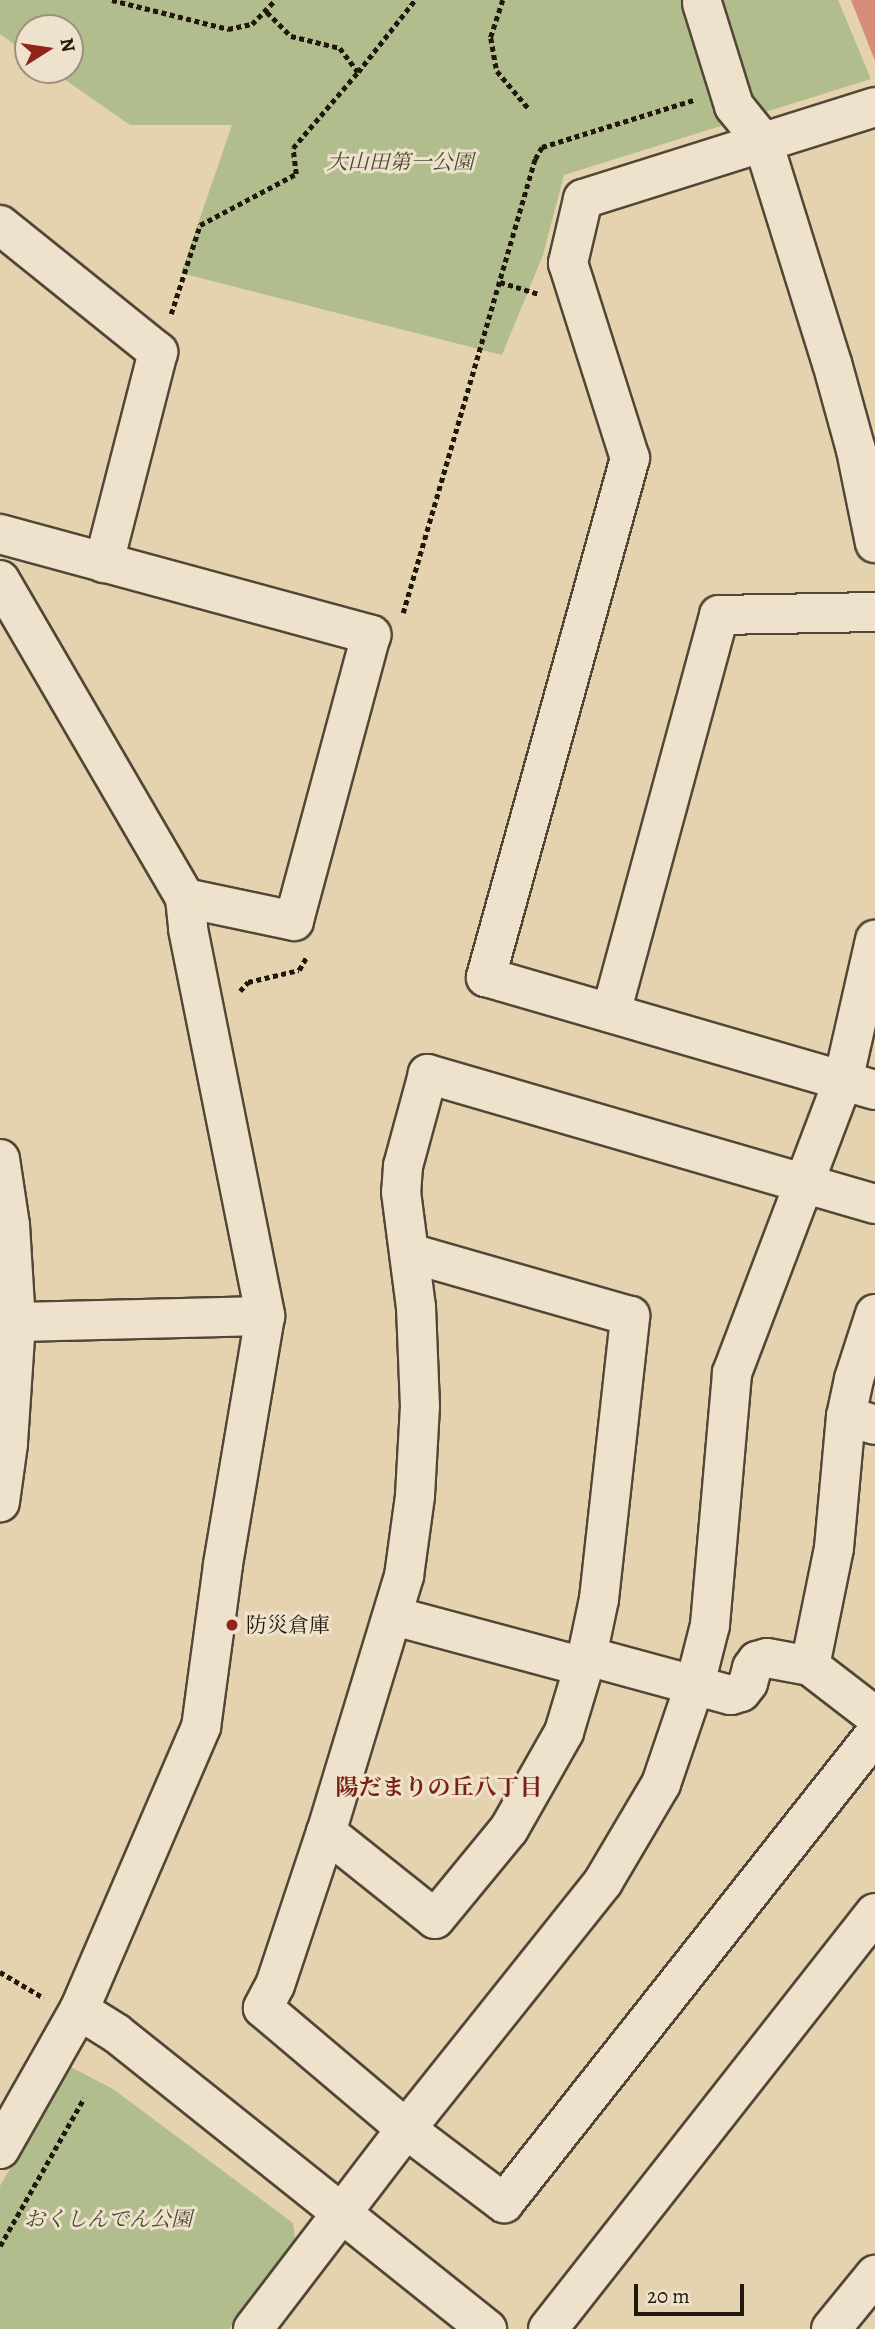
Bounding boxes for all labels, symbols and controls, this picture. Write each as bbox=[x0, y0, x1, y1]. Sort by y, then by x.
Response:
north arrow bbox=[14, 14, 84, 84]
text: N bbox=[53, 36, 82, 55]
park label: 大山田第一公園 bbox=[327, 149, 473, 175]
place label: 防災倉庫 bbox=[246, 1612, 330, 1638]
marker: 防災倉庫 bbox=[224, 1617, 240, 1633]
district label: 陽だまりの丘八丁目 bbox=[336, 1774, 542, 1802]
park label: おくしんでん公園 bbox=[24, 2206, 192, 2232]
scale bar bbox=[637, 2270, 747, 2314]
text: 20 m bbox=[647, 2282, 690, 2310]

